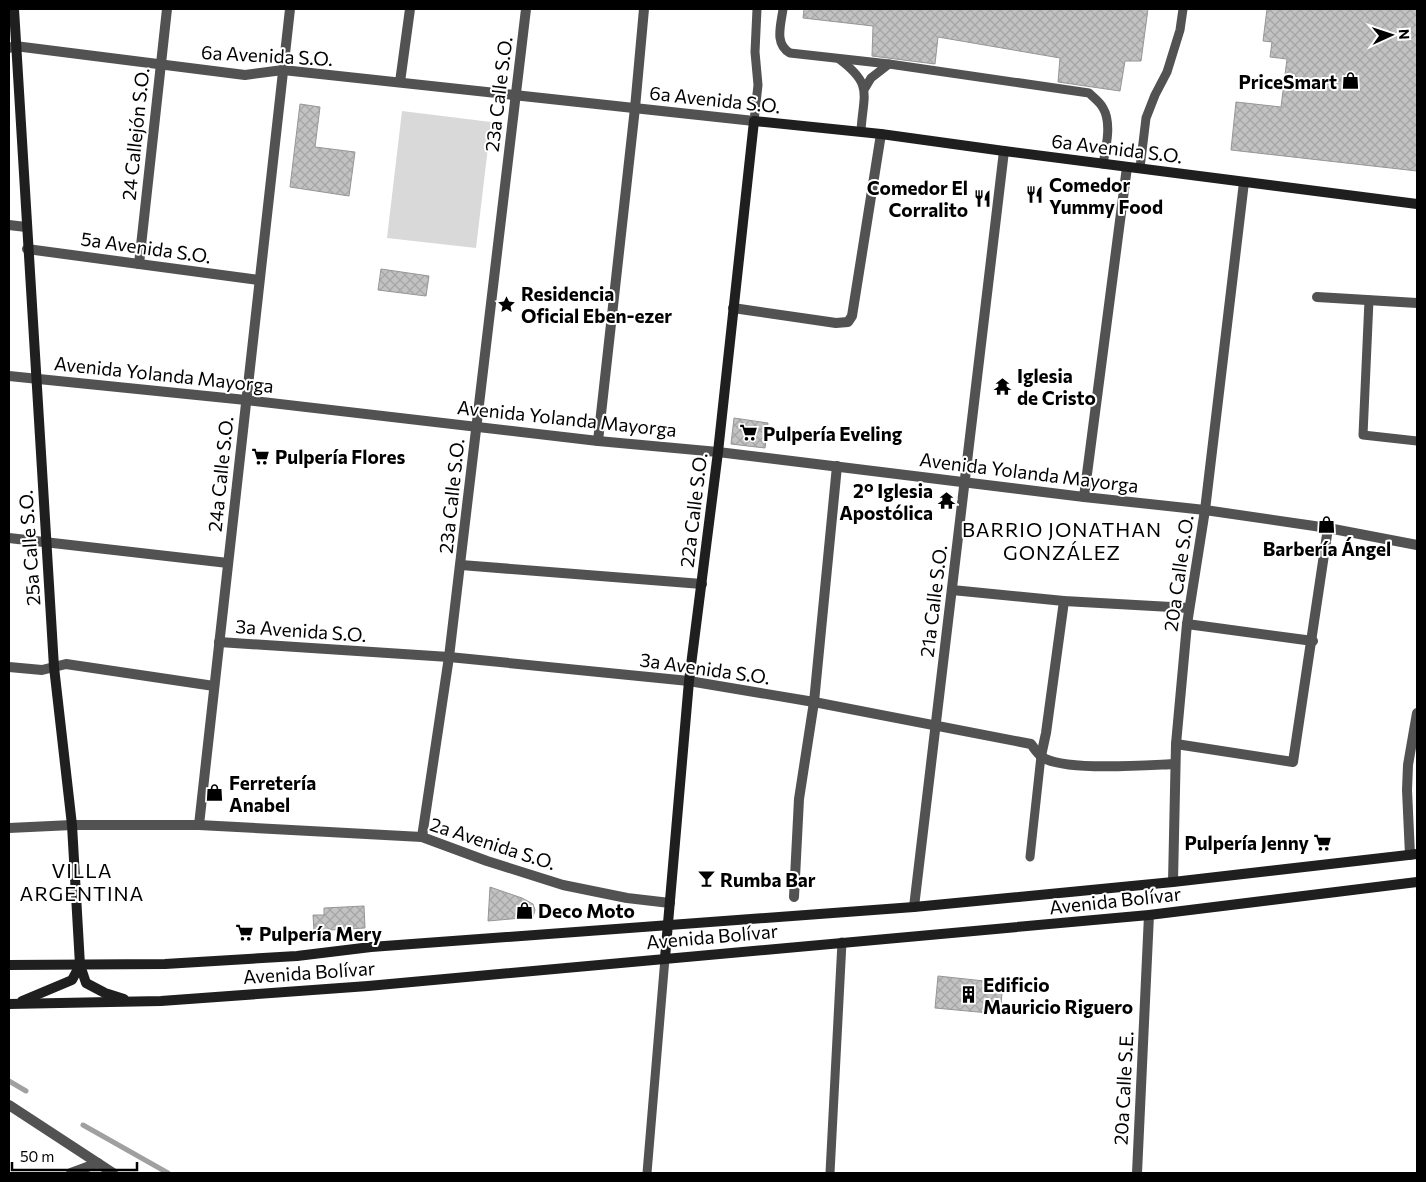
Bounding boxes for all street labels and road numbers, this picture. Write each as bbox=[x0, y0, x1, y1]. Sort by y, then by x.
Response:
street label: 23a Calle S.O. bbox=[480, 35, 516, 153]
street label: 6a Avenida S.O. bbox=[201, 40, 333, 70]
street label: 24 Callejón S.O. bbox=[117, 67, 153, 201]
street label: 6a Avenida S.O. bbox=[648, 81, 782, 117]
street label: 6a Avenida S.O. bbox=[1050, 129, 1184, 167]
street label: 5a Avenida S.O. bbox=[79, 226, 213, 268]
street label: Avenida Yolanda Mayorga bbox=[53, 351, 275, 397]
street label: Avenida Yolanda Mayorga bbox=[456, 395, 678, 441]
street label: 24a Calle S.O. bbox=[202, 415, 238, 533]
street label: 23a Calle S.O. bbox=[434, 437, 468, 555]
street label: Avenida Yolanda Mayorga bbox=[918, 447, 1140, 497]
street label: 22a Calle S.O. bbox=[675, 451, 711, 569]
street label: 25a Calle S.O. bbox=[13, 489, 45, 607]
street label: 20a Calle S.O. bbox=[1158, 513, 1198, 633]
street label: 21a Calle S.O. bbox=[915, 543, 951, 659]
street label: 3a Avenida S.O. bbox=[235, 614, 367, 646]
street label: 3a Avenida S.O. bbox=[638, 647, 772, 689]
street label: 2a Avenida S.O. bbox=[427, 812, 559, 874]
street label: Avenida Bolívar bbox=[1048, 882, 1183, 918]
street label: Avenida Bolívar bbox=[645, 919, 779, 953]
street label: Avenida Bolívar bbox=[242, 956, 376, 988]
street label: 20a Calle S.E. bbox=[1109, 1030, 1137, 1146]

